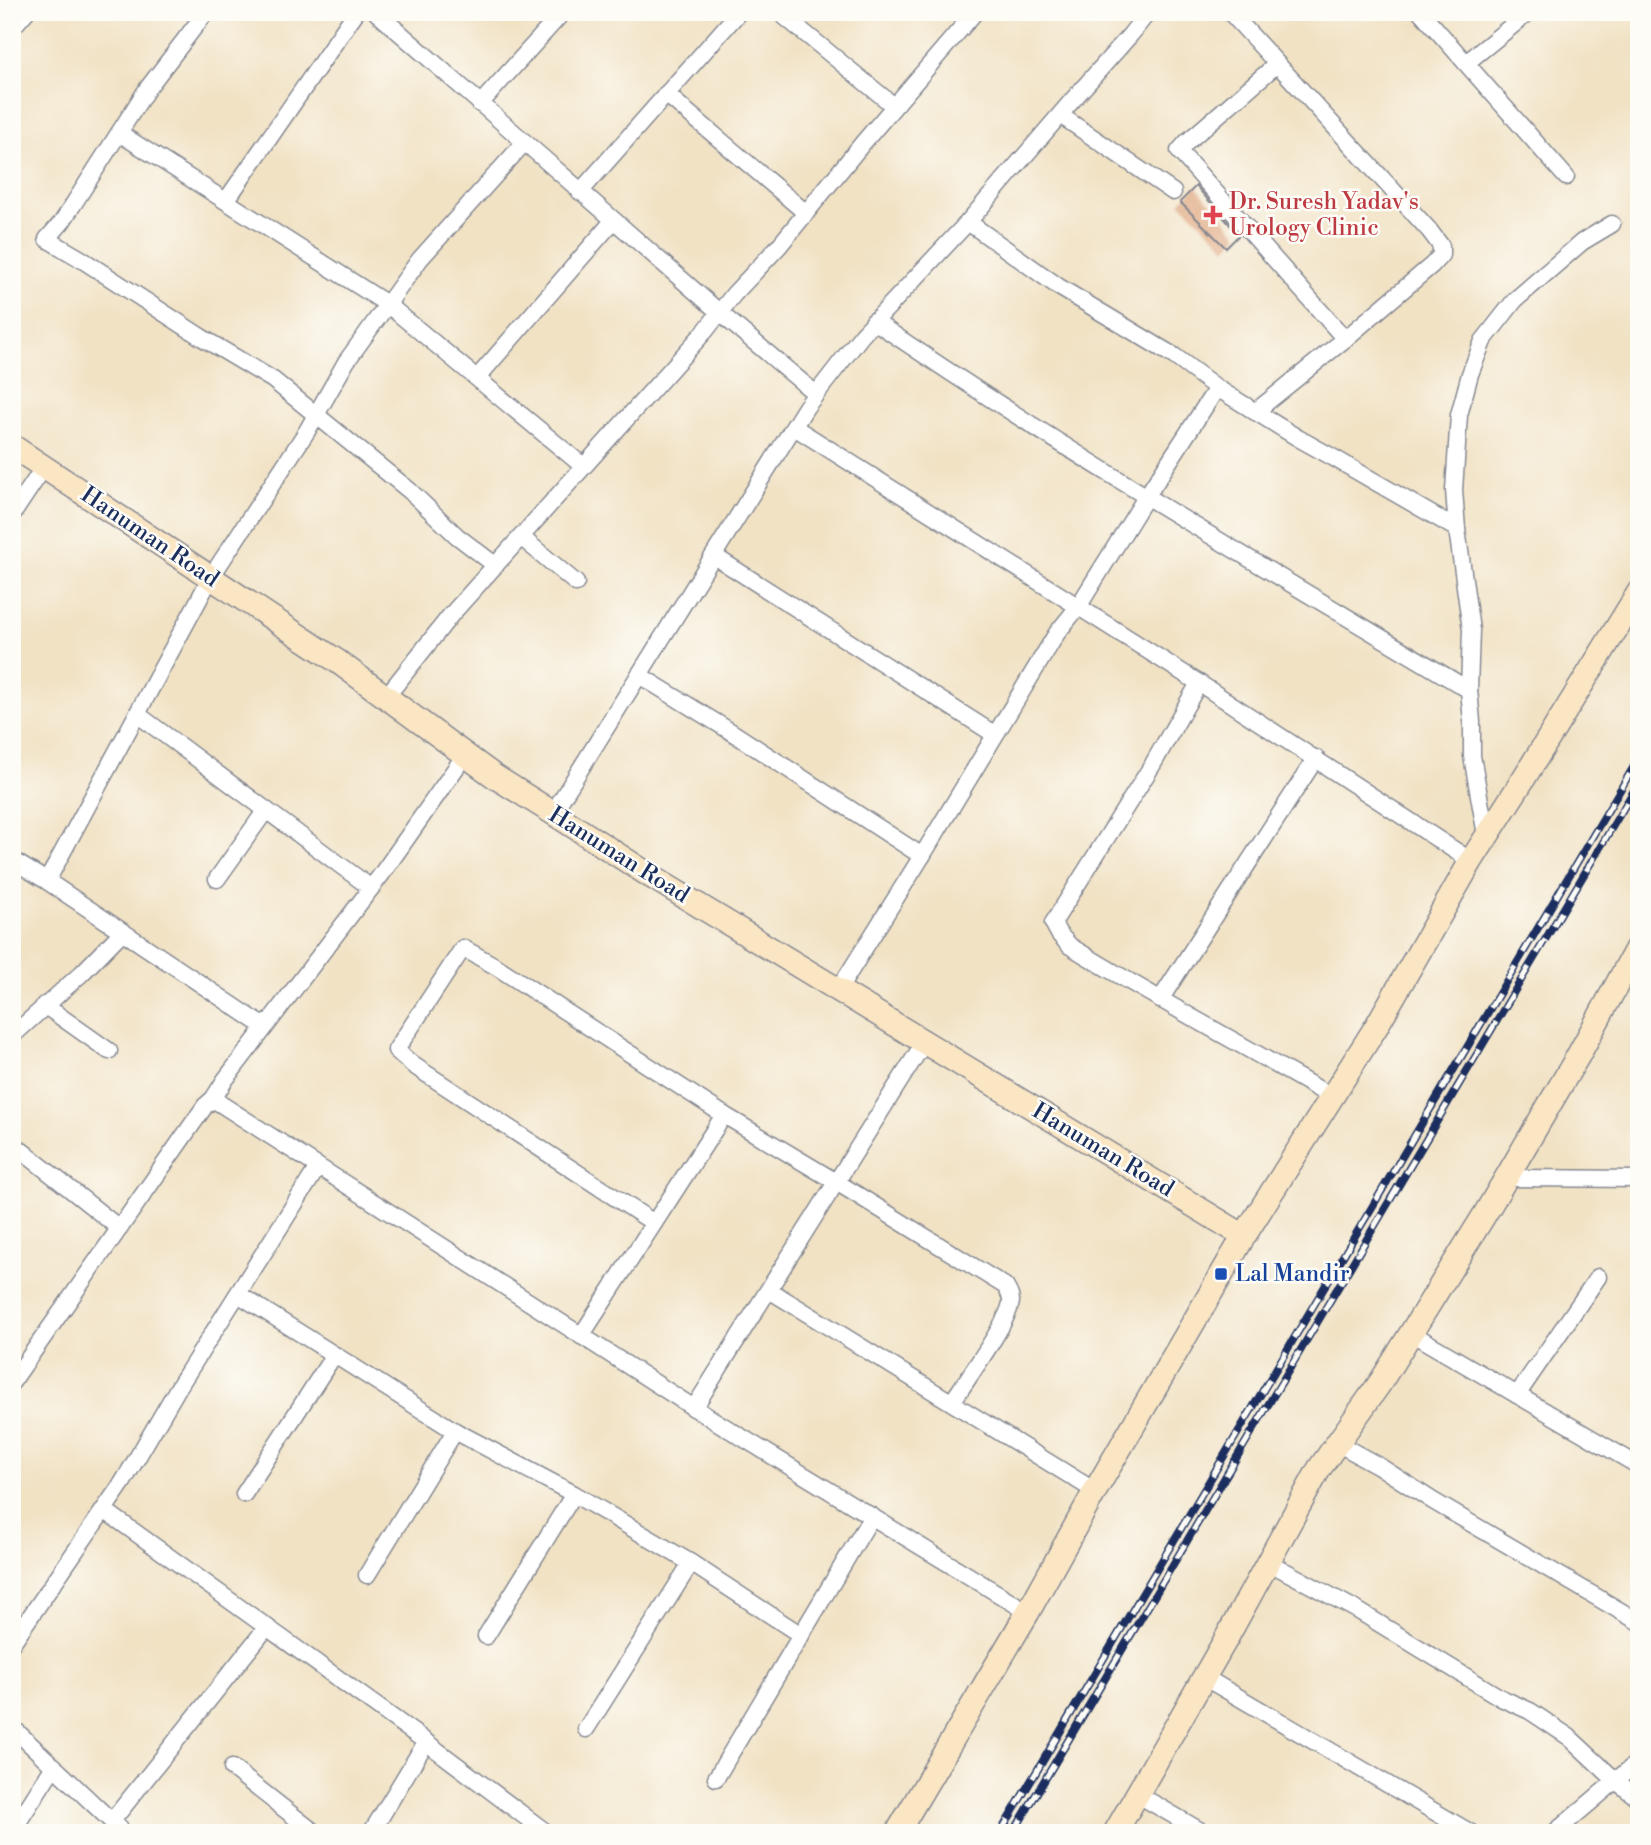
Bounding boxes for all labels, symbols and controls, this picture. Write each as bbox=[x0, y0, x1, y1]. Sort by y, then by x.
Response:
place label: Dr. Suresh Yadav's Urology Clinic bbox=[1229, 188, 1419, 242]
marker: Dr. Suresh Yadav's Urology Clinic bbox=[1203, 205, 1223, 225]
street label: Hanuman Road bbox=[76, 481, 224, 593]
street label: Hanuman Road bbox=[544, 801, 694, 909]
street label: Hanuman Road bbox=[1027, 1097, 1179, 1203]
place label: Lal Mandir bbox=[1235, 1260, 1350, 1288]
marker: Lal Mandir bbox=[1213, 1266, 1229, 1282]

